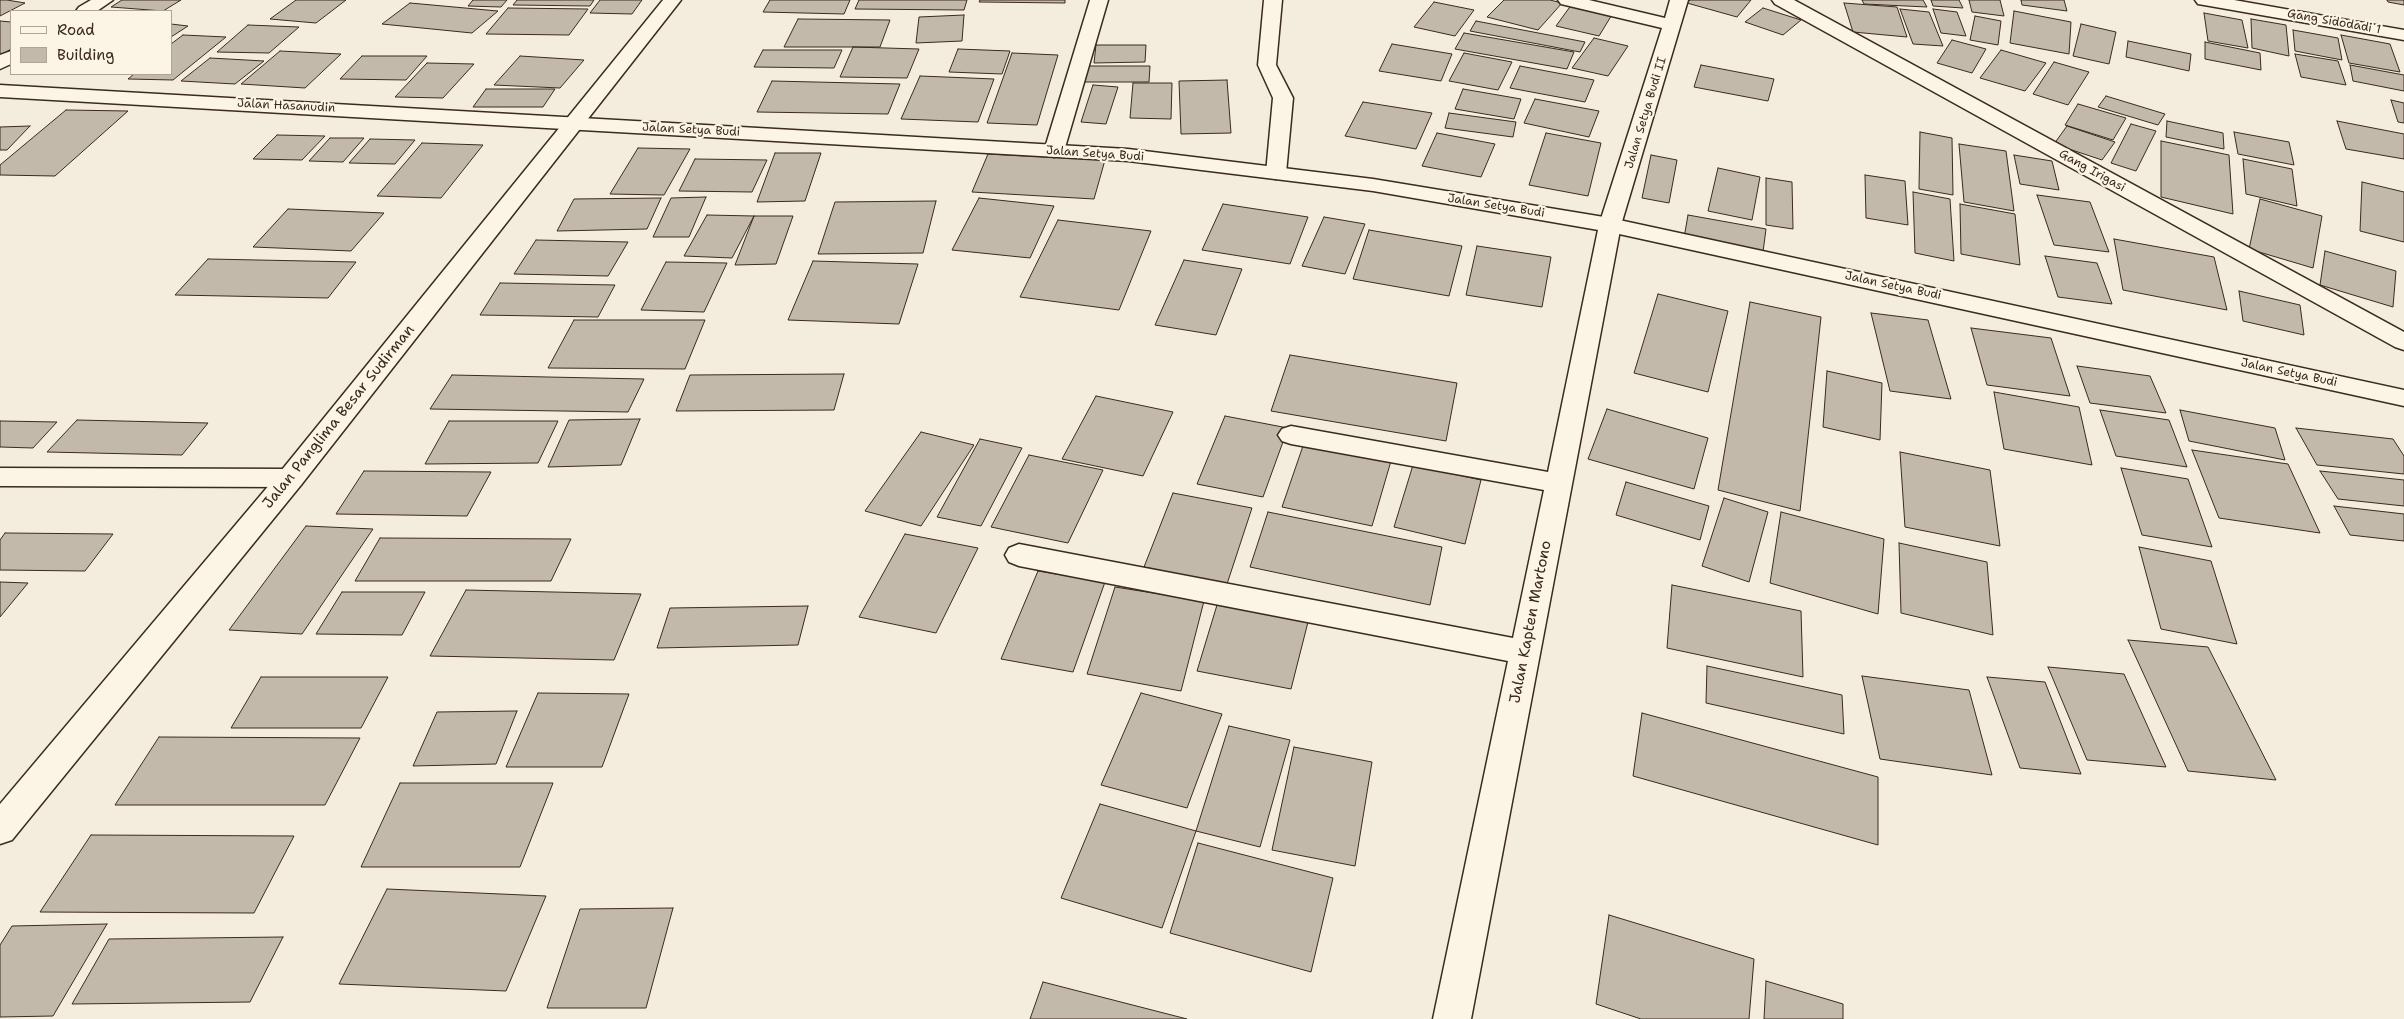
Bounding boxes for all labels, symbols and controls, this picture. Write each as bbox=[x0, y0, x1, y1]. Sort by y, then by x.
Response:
street label: Gang Sidodadi 1 bbox=[2286, 7, 2382, 37]
legend bbox=[10, 10, 172, 75]
text: Road bbox=[57, 20, 95, 40]
text: Building bbox=[57, 45, 114, 65]
street label: Jalan Setya Budi II bbox=[1622, 56, 1670, 170]
street label: Jalan Hasanudin bbox=[236, 96, 336, 116]
street label: Jalan Setya Budi bbox=[642, 120, 740, 140]
street label: Jalan Setya Budi bbox=[1045, 143, 1145, 165]
street label: Gang Irigasi bbox=[2056, 147, 2128, 195]
street label: Jalan Setya Budi bbox=[1446, 191, 1546, 221]
street label: Jalan Setya Budi bbox=[1843, 269, 1943, 303]
street label: Jalan Panglima Besar Sudirman bbox=[259, 322, 419, 512]
street label: Jalan Setya Budi bbox=[2239, 356, 2339, 390]
street label: Jalan Kapten Martono bbox=[1506, 539, 1556, 705]

